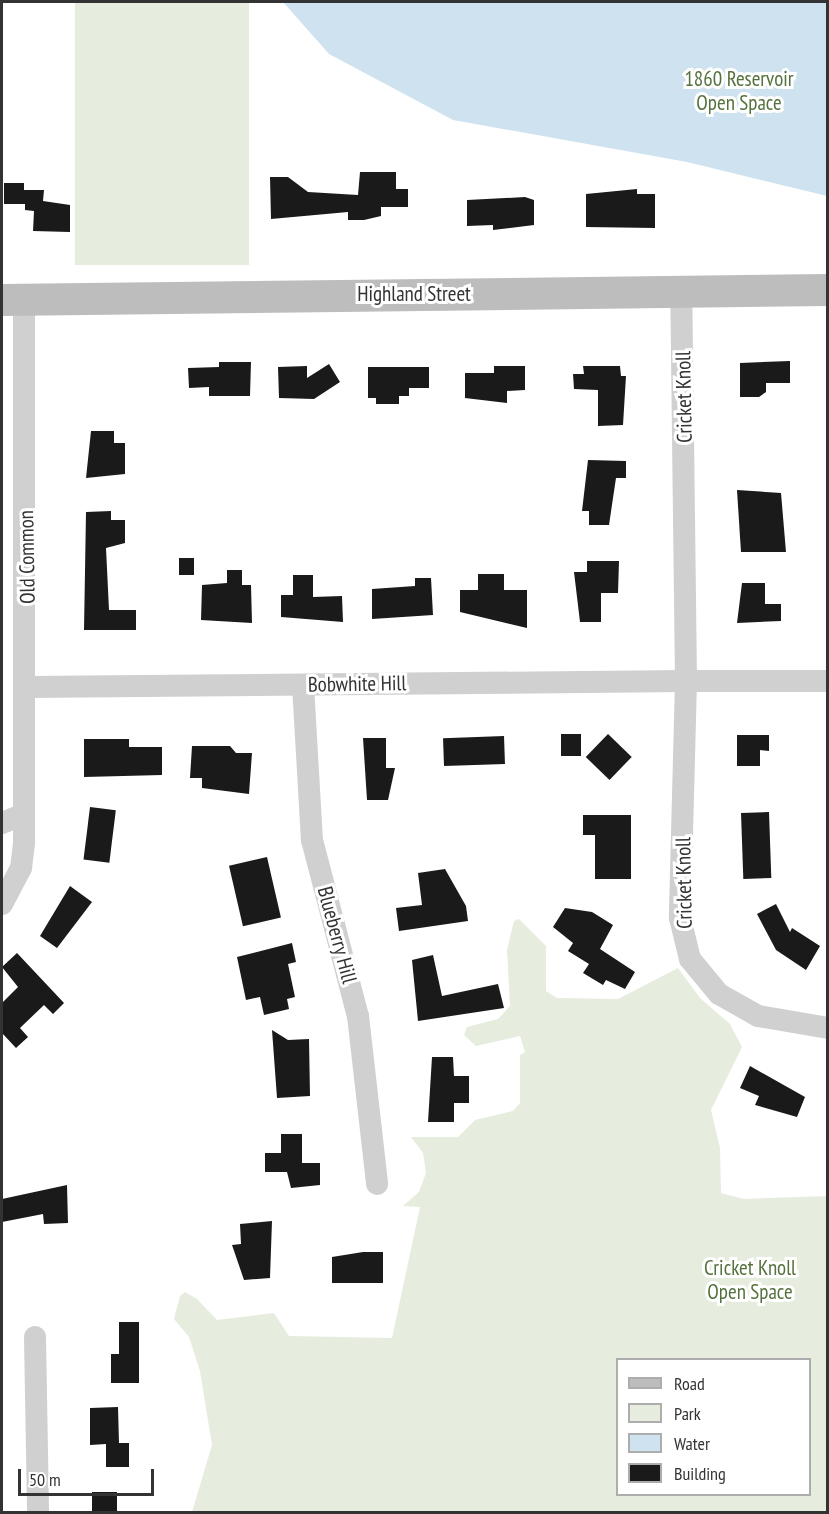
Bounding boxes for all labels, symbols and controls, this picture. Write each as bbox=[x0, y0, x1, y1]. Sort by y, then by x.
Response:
park label: 1860 Reservoir Open Space bbox=[684, 66, 794, 116]
street label: Highland Street bbox=[357, 281, 471, 307]
street label: Cricket Knoll bbox=[671, 351, 697, 443]
street label: Old Common bbox=[14, 510, 40, 604]
street label: Bobwhite Hill bbox=[308, 671, 406, 697]
street label: Cricket Knoll bbox=[671, 837, 697, 929]
street label: Blueberry Hill bbox=[312, 884, 362, 986]
park label: Cricket Knoll Open Space bbox=[704, 1255, 796, 1305]
legend bbox=[616, 1358, 811, 1496]
text: Road bbox=[674, 1372, 705, 1395]
text: Park bbox=[674, 1402, 701, 1425]
text: Water bbox=[674, 1432, 710, 1455]
scale bar bbox=[21, 1457, 158, 1495]
text: Building bbox=[674, 1462, 726, 1485]
text: 50 m bbox=[29, 1468, 61, 1491]

